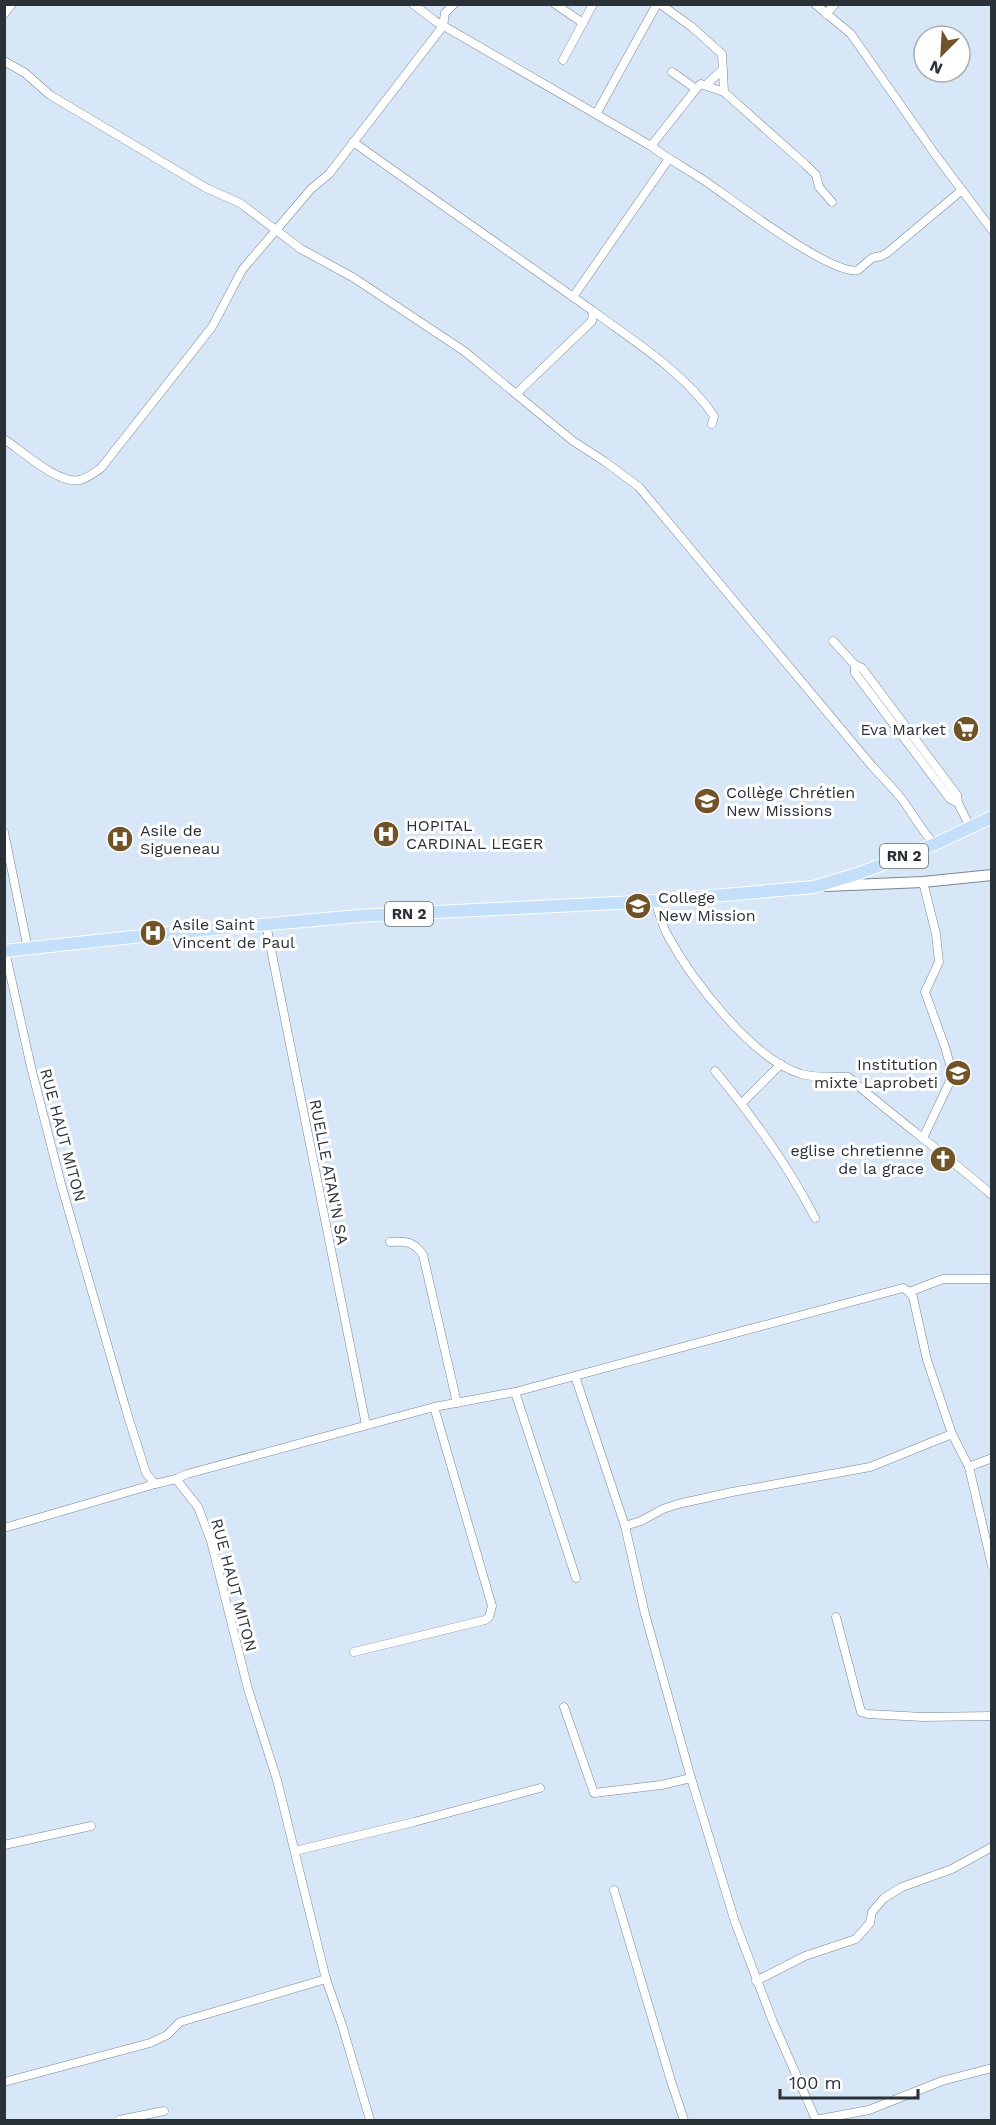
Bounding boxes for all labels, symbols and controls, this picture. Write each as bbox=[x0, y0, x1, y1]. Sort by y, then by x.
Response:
north arrow bbox=[912, 24, 972, 84]
text: N bbox=[927, 56, 945, 78]
supermarket icon: Eva Market bbox=[951, 714, 981, 744]
place label: Eva Market bbox=[860, 720, 946, 739]
place label: Collège Chrétien New Missions bbox=[726, 783, 855, 820]
school or university icon: Collège Chrétien New Missions bbox=[692, 786, 722, 816]
place label: HOPITAL CARDINAL LEGER bbox=[406, 816, 543, 853]
hospital icon: HOPITAL CARDINAL LEGER bbox=[371, 819, 401, 849]
place label: Asile de Sigueneau bbox=[140, 821, 220, 858]
hospital icon: Asile de Sigueneau bbox=[105, 824, 135, 854]
road number: RN 2 bbox=[880, 844, 928, 868]
place label: College New Mission bbox=[658, 888, 756, 925]
school or university icon: College New Mission bbox=[623, 891, 653, 921]
road number: RN 2 bbox=[385, 902, 433, 926]
place label: Asile Saint Vincent de Paul bbox=[172, 915, 295, 952]
hospital icon: Asile Saint Vincent de Paul bbox=[138, 918, 168, 948]
place label: Institution mixte Laprobeti bbox=[814, 1055, 938, 1092]
school or university icon: Institution mixte Laprobeti bbox=[943, 1058, 973, 1088]
street label: RUE HAUT MITON bbox=[36, 1066, 90, 1204]
street label: RUELLE ATAN'N SA bbox=[306, 1098, 352, 1247]
place label: eglise chretienne de la grace bbox=[791, 1141, 924, 1178]
church icon: eglise chretienne de la grace bbox=[928, 1144, 958, 1174]
street label: RUE HAUT MITON bbox=[207, 1516, 261, 1654]
scale bar bbox=[780, 2062, 918, 2100]
text: 100 m bbox=[789, 2072, 842, 2093]

